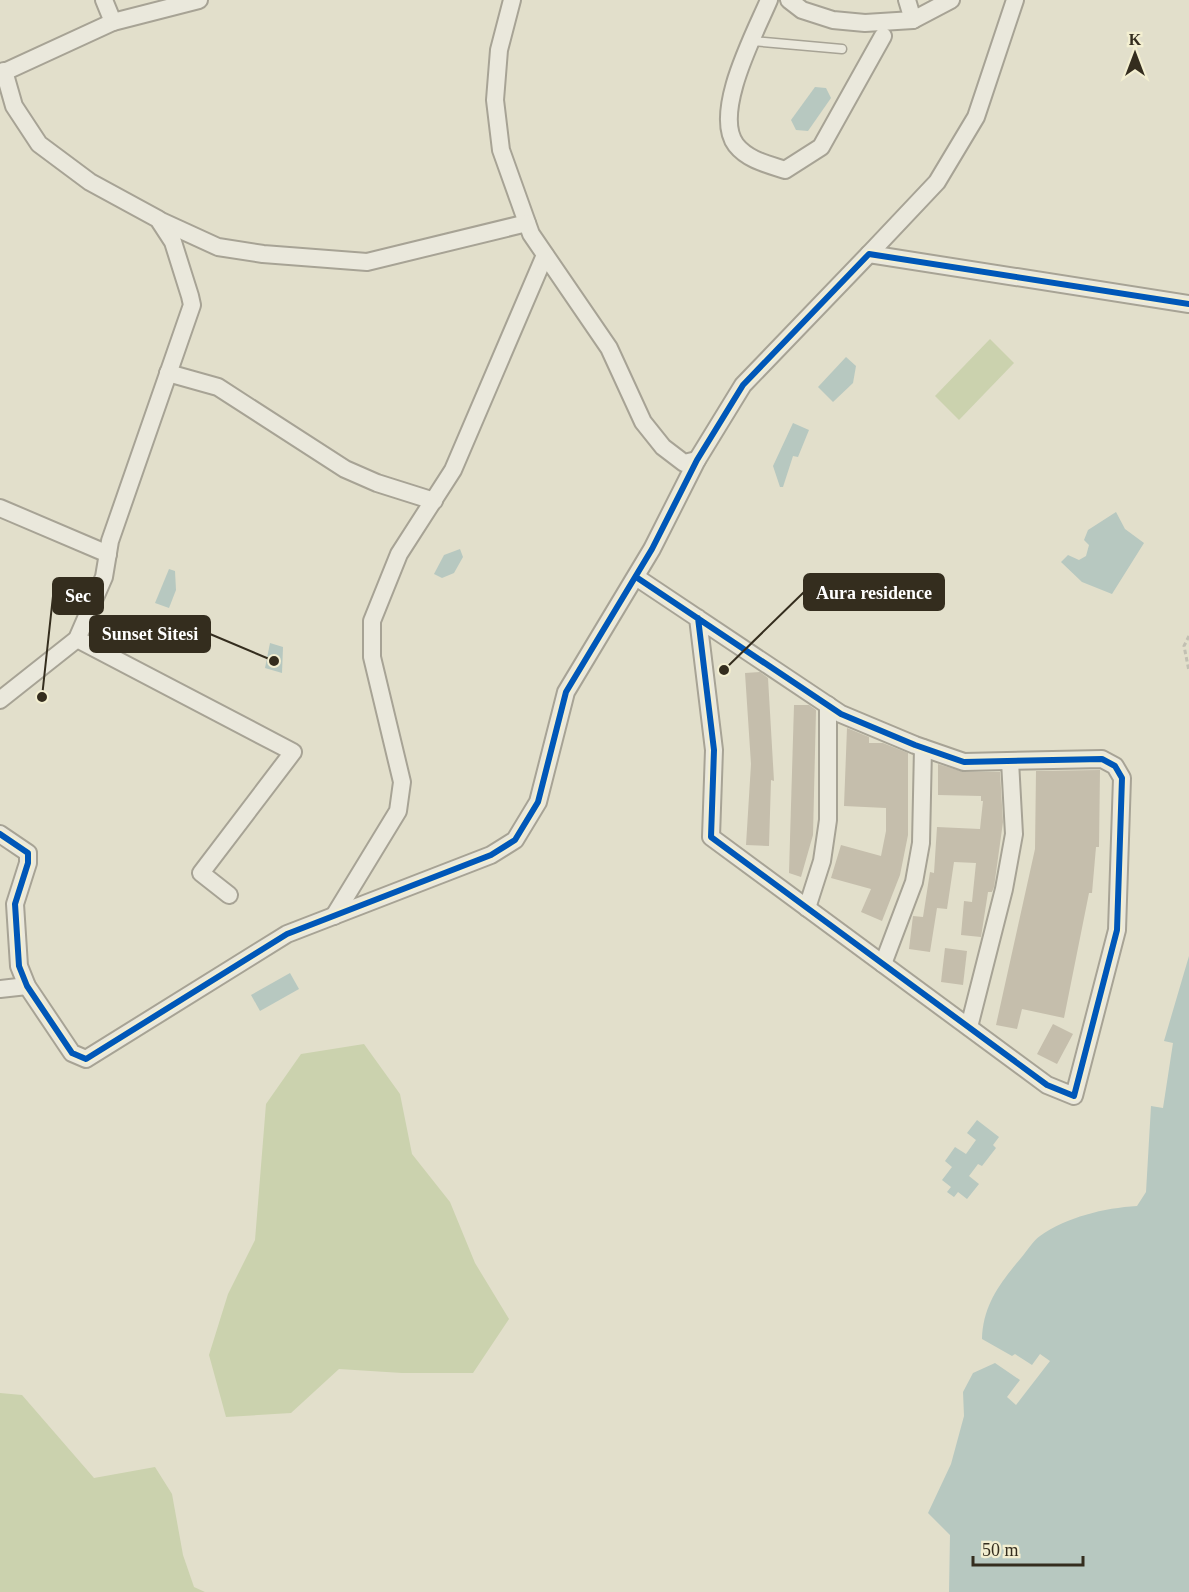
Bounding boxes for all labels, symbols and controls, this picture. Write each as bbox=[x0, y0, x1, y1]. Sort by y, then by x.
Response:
north arrow bbox=[1105, 24, 1165, 84]
text: K bbox=[1129, 31, 1142, 48]
callout: Aura residence bbox=[804, 574, 944, 610]
callout: Sec bbox=[53, 578, 103, 614]
text: Aura residence bbox=[816, 583, 932, 603]
text: Sec bbox=[65, 586, 91, 606]
callout: Sunset Sitesi bbox=[90, 616, 210, 652]
text: Sunset Sitesi bbox=[102, 624, 198, 644]
scale bar bbox=[973, 1529, 1082, 1567]
text: 50 m bbox=[982, 1540, 1019, 1560]

